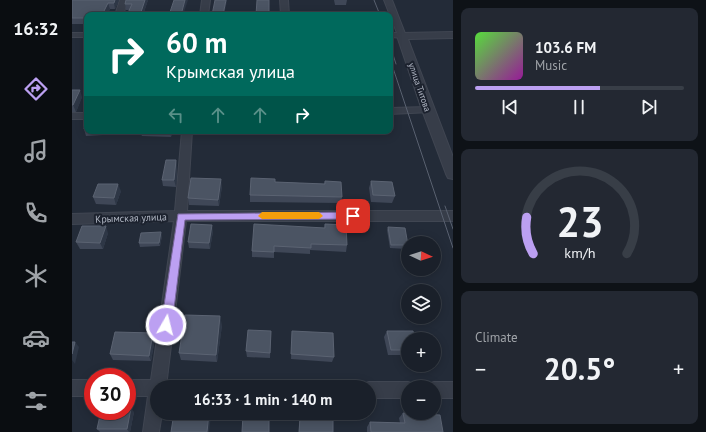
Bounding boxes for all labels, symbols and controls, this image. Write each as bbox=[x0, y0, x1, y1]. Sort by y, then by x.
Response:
text: 16:32 bbox=[13, 17, 59, 40]
text: 60 m bbox=[166, 24, 227, 61]
icon: right bbox=[100, 28, 152, 80]
text: 103.6 FM bbox=[535, 38, 596, 57]
text: Music bbox=[535, 57, 567, 74]
text: Крымская улица bbox=[166, 60, 295, 83]
street label: улица Титова bbox=[406, 61, 434, 113]
icon: directions bbox=[22, 75, 50, 103]
icon: previous bbox=[499, 96, 521, 118]
icon: pause bbox=[568, 96, 590, 118]
icon: next bbox=[638, 96, 660, 118]
icon: left bbox=[165, 104, 187, 126]
icon: ahead bbox=[207, 104, 229, 126]
icon: ahead bbox=[249, 104, 271, 126]
icon: right bbox=[291, 104, 313, 126]
icon: music bbox=[22, 137, 50, 165]
text: 23 bbox=[556, 195, 603, 248]
icon: phone bbox=[22, 199, 50, 227]
pin bbox=[336, 199, 370, 233]
icon: arrive bbox=[342, 205, 364, 227]
street label: Крымская улица bbox=[95, 210, 167, 226]
north arrow bbox=[401, 236, 441, 276]
map controls bbox=[401, 236, 441, 420]
text: km/h bbox=[564, 243, 595, 262]
icon: climate bbox=[22, 262, 50, 290]
button: layers bbox=[401, 284, 441, 324]
position arrow bbox=[145, 304, 187, 346]
icon: car bbox=[22, 324, 50, 352]
text: Climate bbox=[475, 329, 518, 346]
button: + bbox=[401, 332, 441, 372]
text: 20.5° bbox=[544, 349, 615, 388]
text: − bbox=[475, 355, 486, 383]
text: + bbox=[673, 355, 684, 383]
speed limit sign: 30 bbox=[84, 368, 136, 420]
button: − bbox=[401, 380, 441, 420]
icon: filters bbox=[22, 387, 50, 415]
text: 16:33 · 1 min · 140 m bbox=[194, 390, 332, 409]

